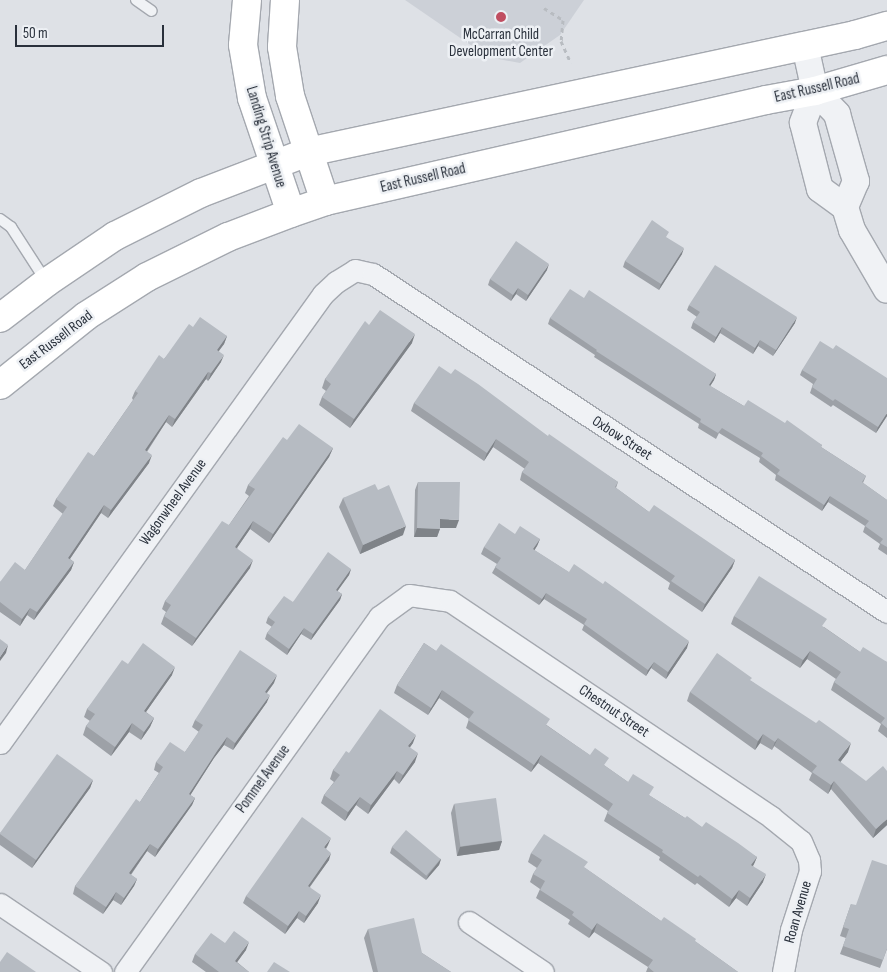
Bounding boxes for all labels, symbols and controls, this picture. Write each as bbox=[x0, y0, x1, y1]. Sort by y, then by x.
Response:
marker: McCarran Child Development Center bbox=[495, 11, 507, 23]
scale bar bbox=[18, 15, 166, 47]
text: 50 m bbox=[23, 24, 48, 43]
place label: McCarran Child Development Center bbox=[449, 25, 553, 60]
street label: East Russell Road bbox=[773, 69, 861, 107]
street label: Landing Strip Avenue bbox=[242, 84, 290, 190]
street label: East Russell Road bbox=[379, 159, 467, 197]
street label: East Russell Road bbox=[16, 307, 96, 373]
street label: Oxbow Street bbox=[589, 412, 655, 464]
street label: Wagonwheel Avenue bbox=[136, 455, 210, 549]
street label: Chestnut Street bbox=[575, 681, 653, 741]
street label: Pommel Avenue bbox=[232, 741, 294, 817]
street label: Roan Avenue bbox=[780, 879, 816, 945]

